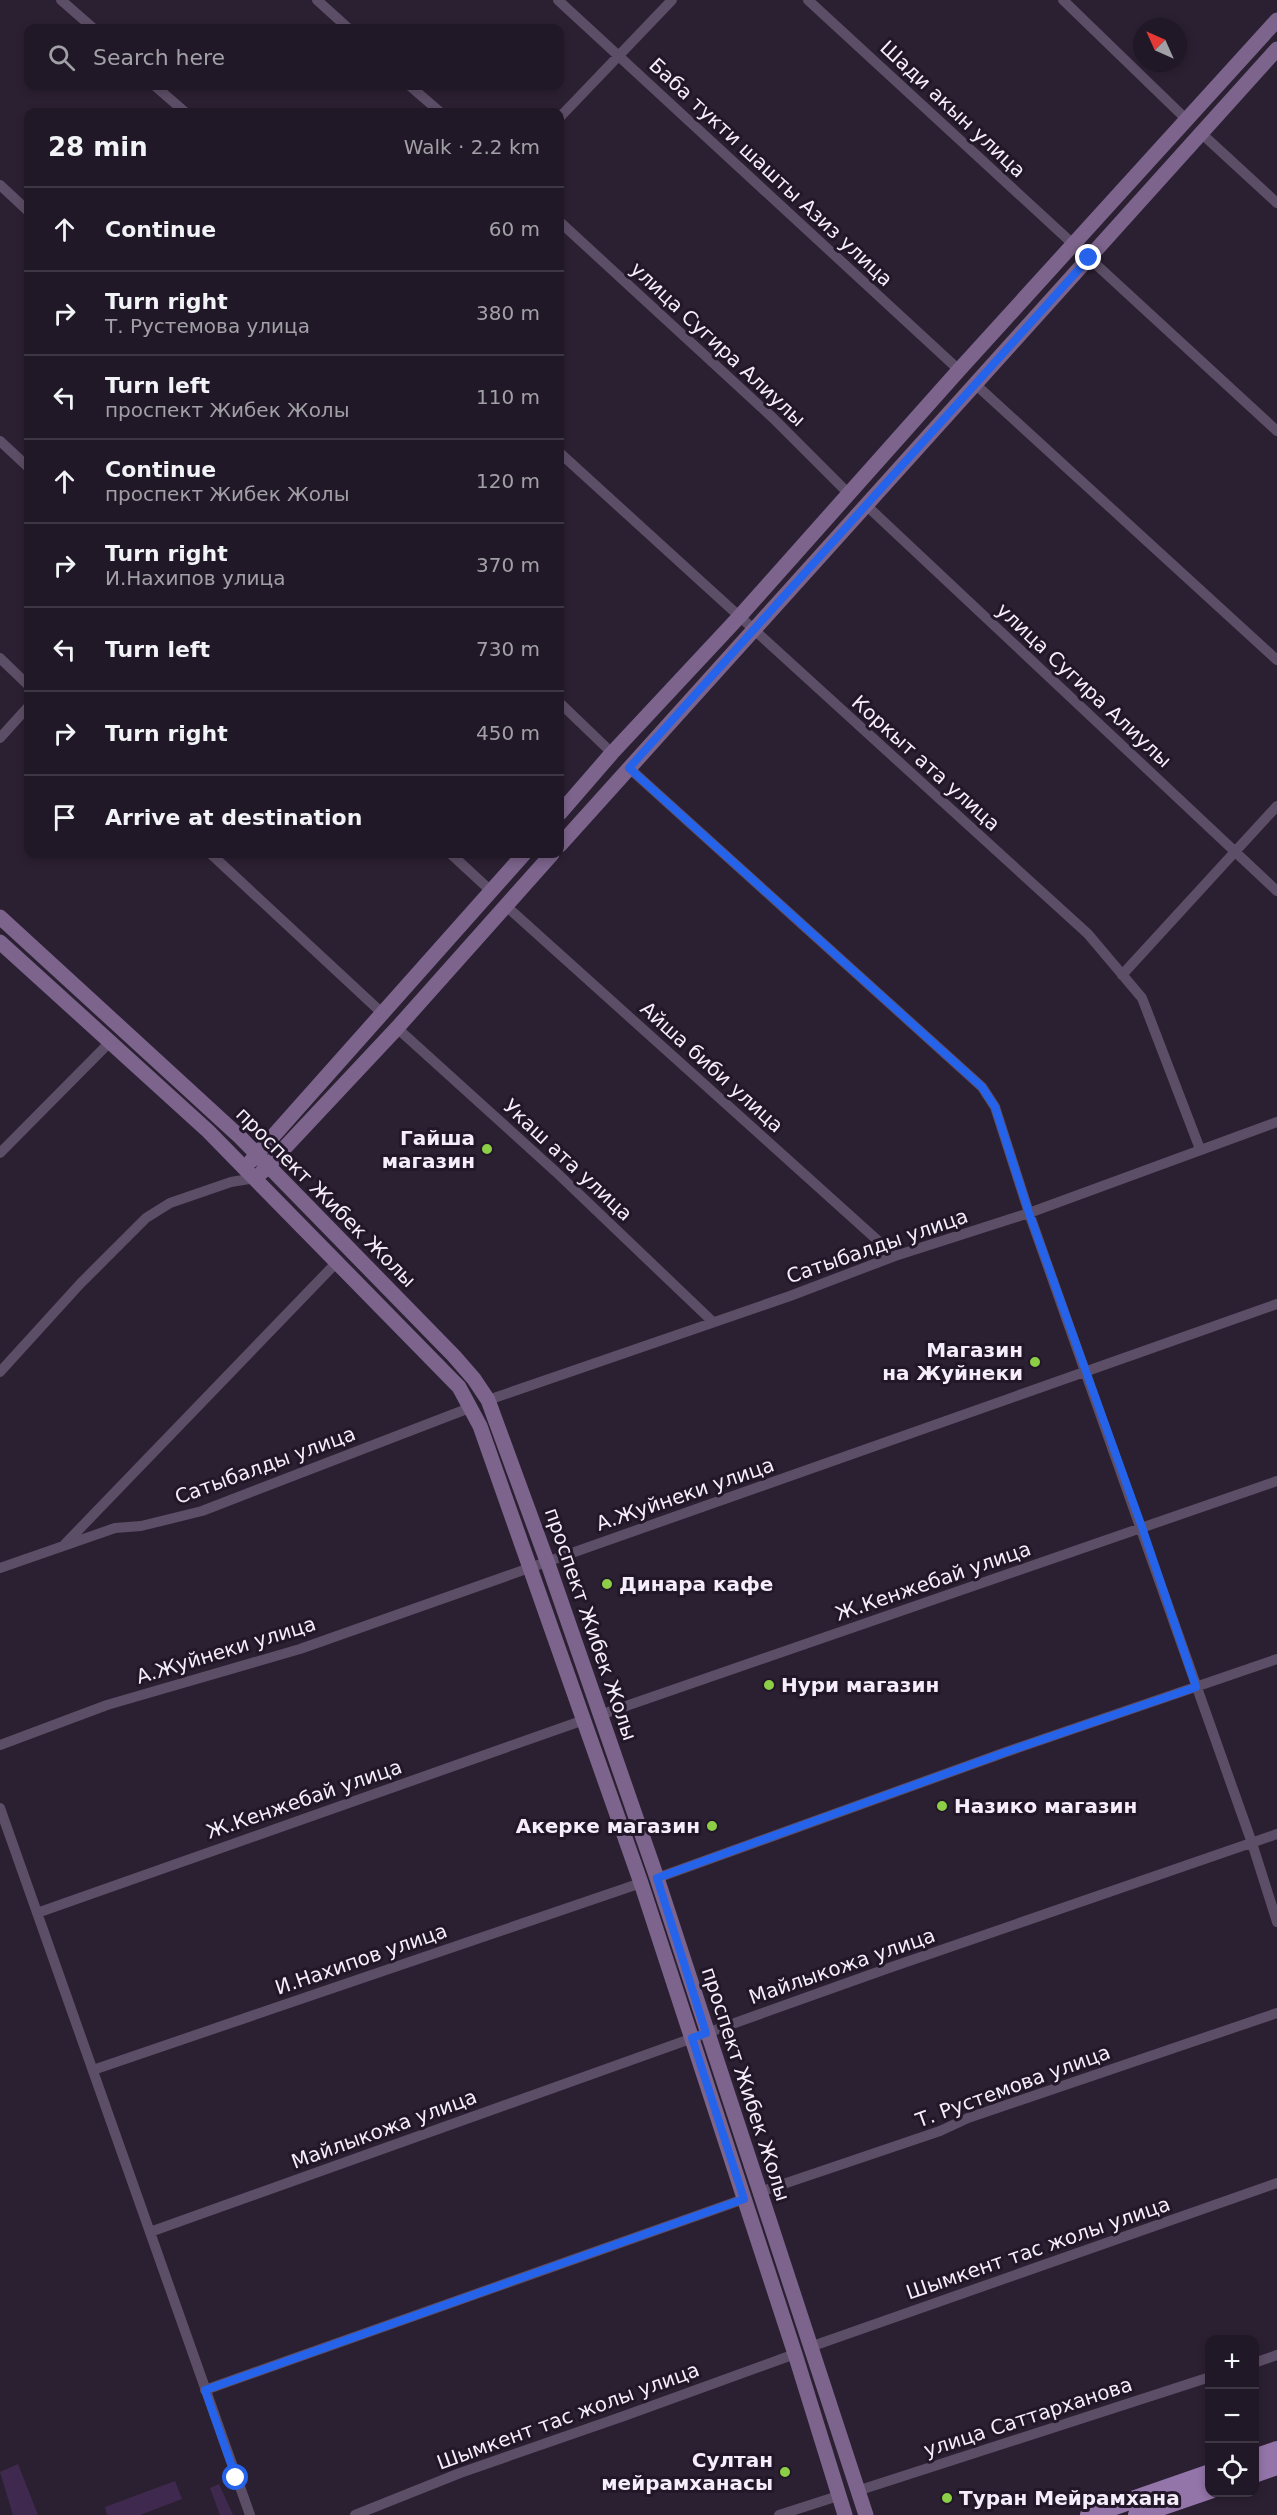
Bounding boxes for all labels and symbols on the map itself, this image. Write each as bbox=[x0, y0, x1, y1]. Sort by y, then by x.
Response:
north arrow bbox=[1133, 18, 1187, 72]
street label: Шади акын улица bbox=[875, 35, 1031, 183]
street label: Баба тукти шашты Азиз улица bbox=[644, 53, 898, 291]
route end bbox=[1075, 244, 1101, 270]
street label: улица Сугира Алиулы bbox=[626, 257, 810, 431]
street label: улица Сугира Алиулы bbox=[992, 598, 1176, 772]
street label: Коркыт ата улица bbox=[847, 690, 1005, 836]
street label: Айша биби улица bbox=[636, 996, 788, 1138]
street label: Укаш ата улица bbox=[499, 1094, 637, 1226]
street label: проспект Жибек Жолы bbox=[231, 1102, 421, 1292]
place label: Гайша магазин bbox=[382, 1126, 475, 1173]
marker: Гайша магазин bbox=[480, 1142, 494, 1156]
street label: Сатыбалды улица bbox=[783, 1204, 971, 1288]
place label: Магазин на Жуйнеки bbox=[882, 1338, 1023, 1385]
marker: Магазин на Жуйнеки bbox=[1028, 1355, 1042, 1369]
street label: Сатыбалды улица bbox=[171, 1421, 359, 1509]
street label: А.Жуйнеки улица bbox=[593, 1452, 777, 1536]
street label: проспект Жибек Жолы bbox=[540, 1505, 642, 1743]
street label: Ж.Кенжебай улица bbox=[832, 1536, 1034, 1626]
place label: Динара кафе bbox=[619, 1572, 773, 1596]
marker: Динара кафе bbox=[600, 1577, 614, 1591]
street label: А.Жуйнеки улица bbox=[133, 1611, 319, 1689]
place label: Нури магазин bbox=[781, 1673, 939, 1697]
marker: Нури магазин bbox=[762, 1678, 776, 1692]
street label: Ж.Кенжебай улица bbox=[203, 1754, 405, 1844]
place label: Назико магазин bbox=[954, 1794, 1137, 1818]
marker: Назико магазин bbox=[935, 1799, 949, 1813]
place label: Акерке магазин bbox=[516, 1814, 700, 1838]
marker: Акерке магазин bbox=[705, 1819, 719, 1833]
street label: И.Нахипов улица bbox=[272, 1918, 450, 2000]
street label: Майлыкожа улица bbox=[746, 1923, 938, 2009]
street label: проспект Жибек Жолы bbox=[697, 1964, 795, 2204]
street label: Т. Рустемова улица bbox=[912, 2040, 1113, 2133]
street label: Майлыкожа улица bbox=[288, 2084, 480, 2174]
street label: Шымкент тас жолы улица bbox=[903, 2191, 1173, 2305]
street label: Шымкент тас жолы улица bbox=[433, 2357, 703, 2475]
street label: улица Саттарханова bbox=[921, 2372, 1135, 2462]
place label: Султан мейрамханасы bbox=[601, 2448, 773, 2495]
route start bbox=[222, 2464, 248, 2490]
marker: Султан мейрамханасы bbox=[778, 2465, 792, 2479]
place label: Туран Мейрамхана bbox=[959, 2486, 1180, 2510]
marker: Туран Мейрамхана bbox=[940, 2491, 954, 2505]

